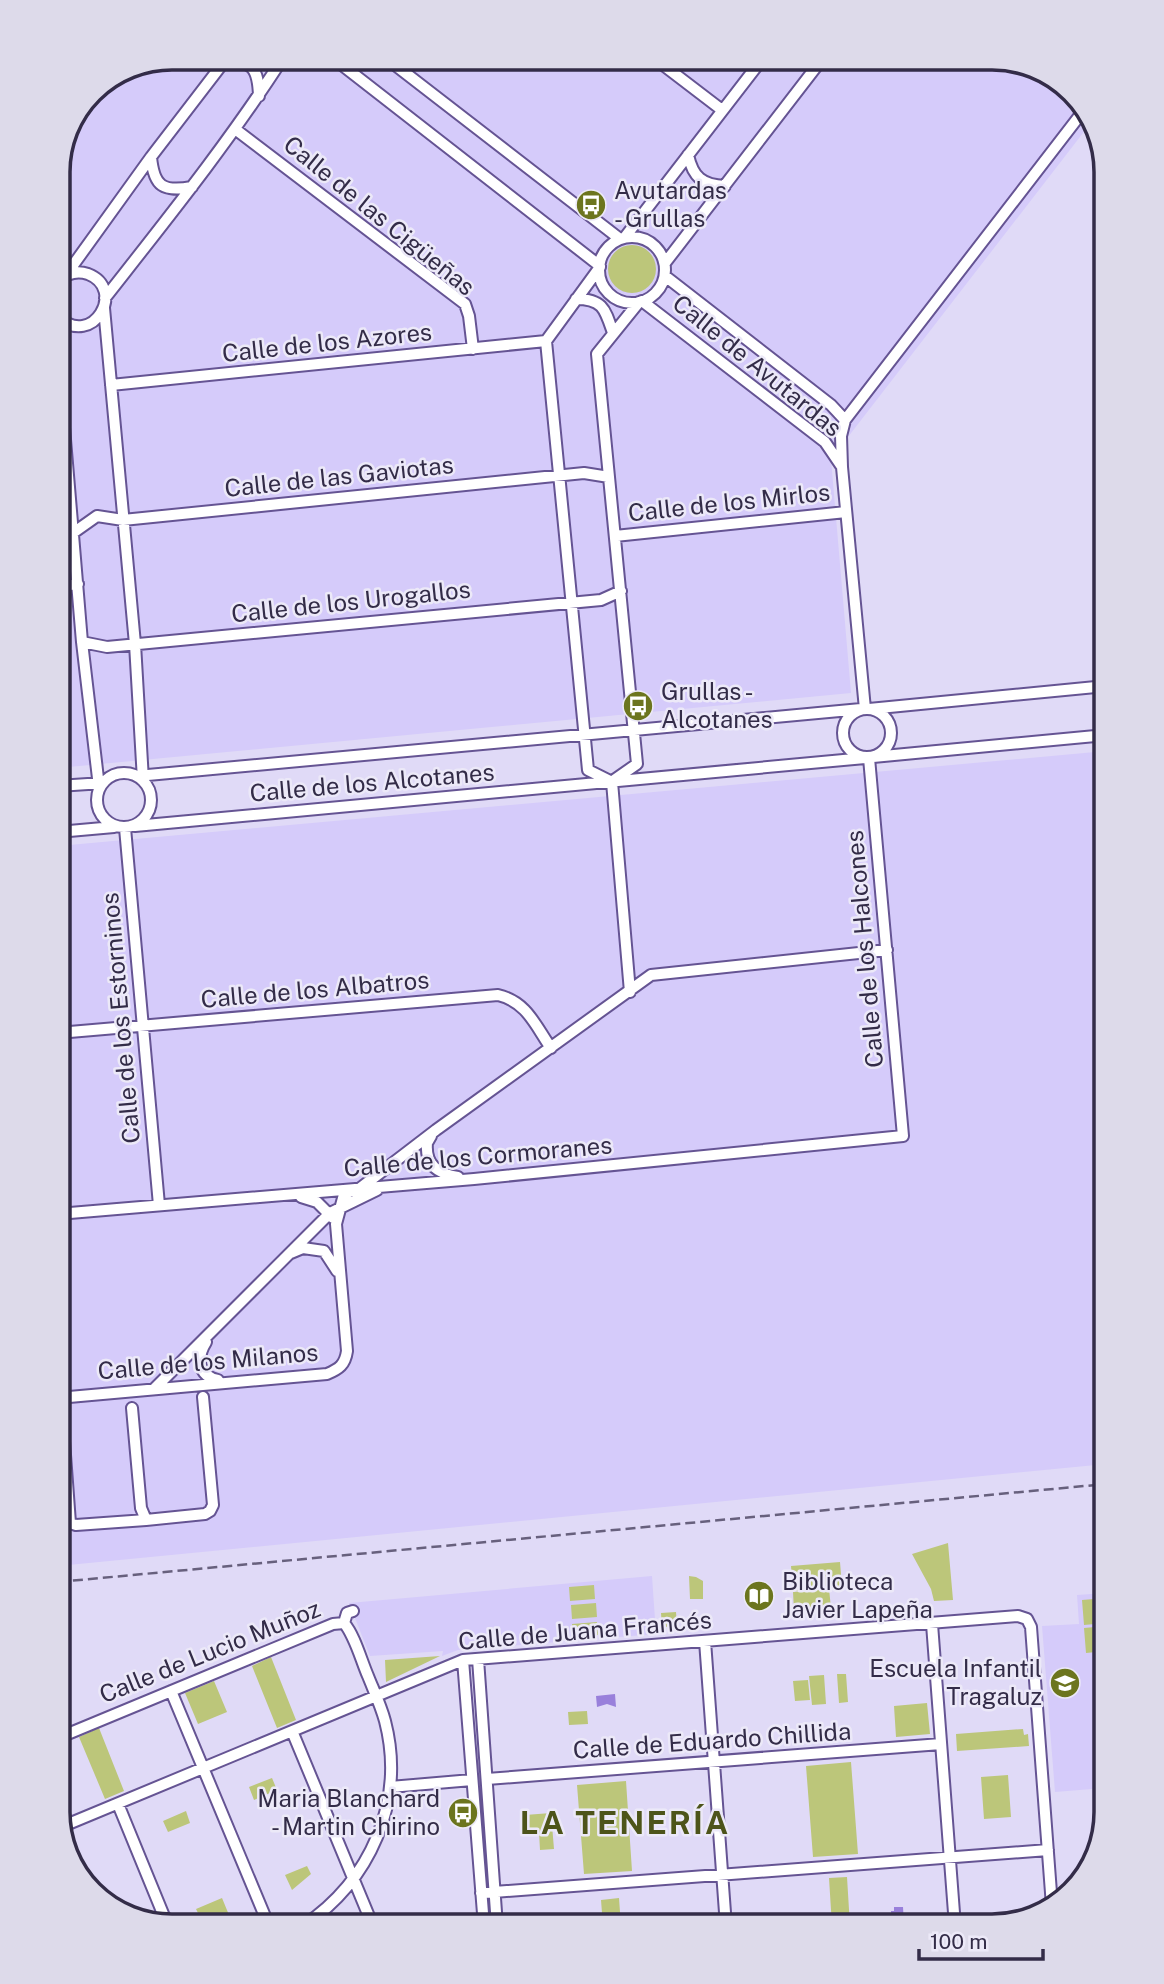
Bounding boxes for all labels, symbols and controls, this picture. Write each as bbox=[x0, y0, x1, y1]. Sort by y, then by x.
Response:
street label: Calle de las Cigüeñas bbox=[278, 130, 481, 301]
place label: Avutardas - Grullas bbox=[614, 176, 727, 232]
bus stop icon: Avutardas - Grullas bbox=[574, 188, 608, 222]
street label: Calle de Avutardas bbox=[668, 289, 848, 442]
street label: Calle de los Azores bbox=[221, 317, 433, 367]
street label: Calle de las Gaviotas bbox=[223, 450, 455, 502]
street label: Calle de los Mirlos bbox=[627, 477, 831, 527]
street label: Calle de los Urogallos bbox=[230, 575, 472, 627]
place label: Grullas - Alcotanes bbox=[661, 677, 773, 733]
bus stop icon: Grullas - Alcotanes bbox=[621, 689, 655, 723]
street label: Calle de los Alcotanes bbox=[248, 757, 495, 807]
street label: Calle de los Halcones bbox=[840, 829, 888, 1069]
street label: Calle de los Estorninos bbox=[95, 891, 145, 1145]
street label: Calle de los Albatros bbox=[200, 965, 430, 1013]
street label: Calle de los Cormoranes bbox=[343, 1130, 613, 1182]
street label: Calle de los Milanos bbox=[97, 1337, 319, 1385]
place label: Biblioteca Javier Lapeña bbox=[782, 1567, 933, 1623]
library icon: Biblioteca Javier Lapeña bbox=[742, 1579, 776, 1613]
street label: Calle de Lucio Muñoz bbox=[95, 1594, 324, 1708]
street label: Calle de Juana Francés bbox=[457, 1605, 713, 1655]
place label: Escuela Infantil Tragaluz bbox=[869, 1654, 1042, 1710]
school or university icon: Escuela Infantil Tragaluz bbox=[1048, 1666, 1082, 1700]
street label: Calle de Eduardo Chillida bbox=[572, 1716, 852, 1764]
place label: Maria Blanchard - Martin Chirino bbox=[257, 1784, 440, 1840]
bus stop icon: Maria Blanchard - Martin Chirino bbox=[446, 1796, 480, 1830]
district label: LA TENERÍA bbox=[520, 1804, 730, 1841]
scale bar bbox=[919, 1918, 1043, 1962]
text: 100 m bbox=[930, 1929, 987, 1954]

